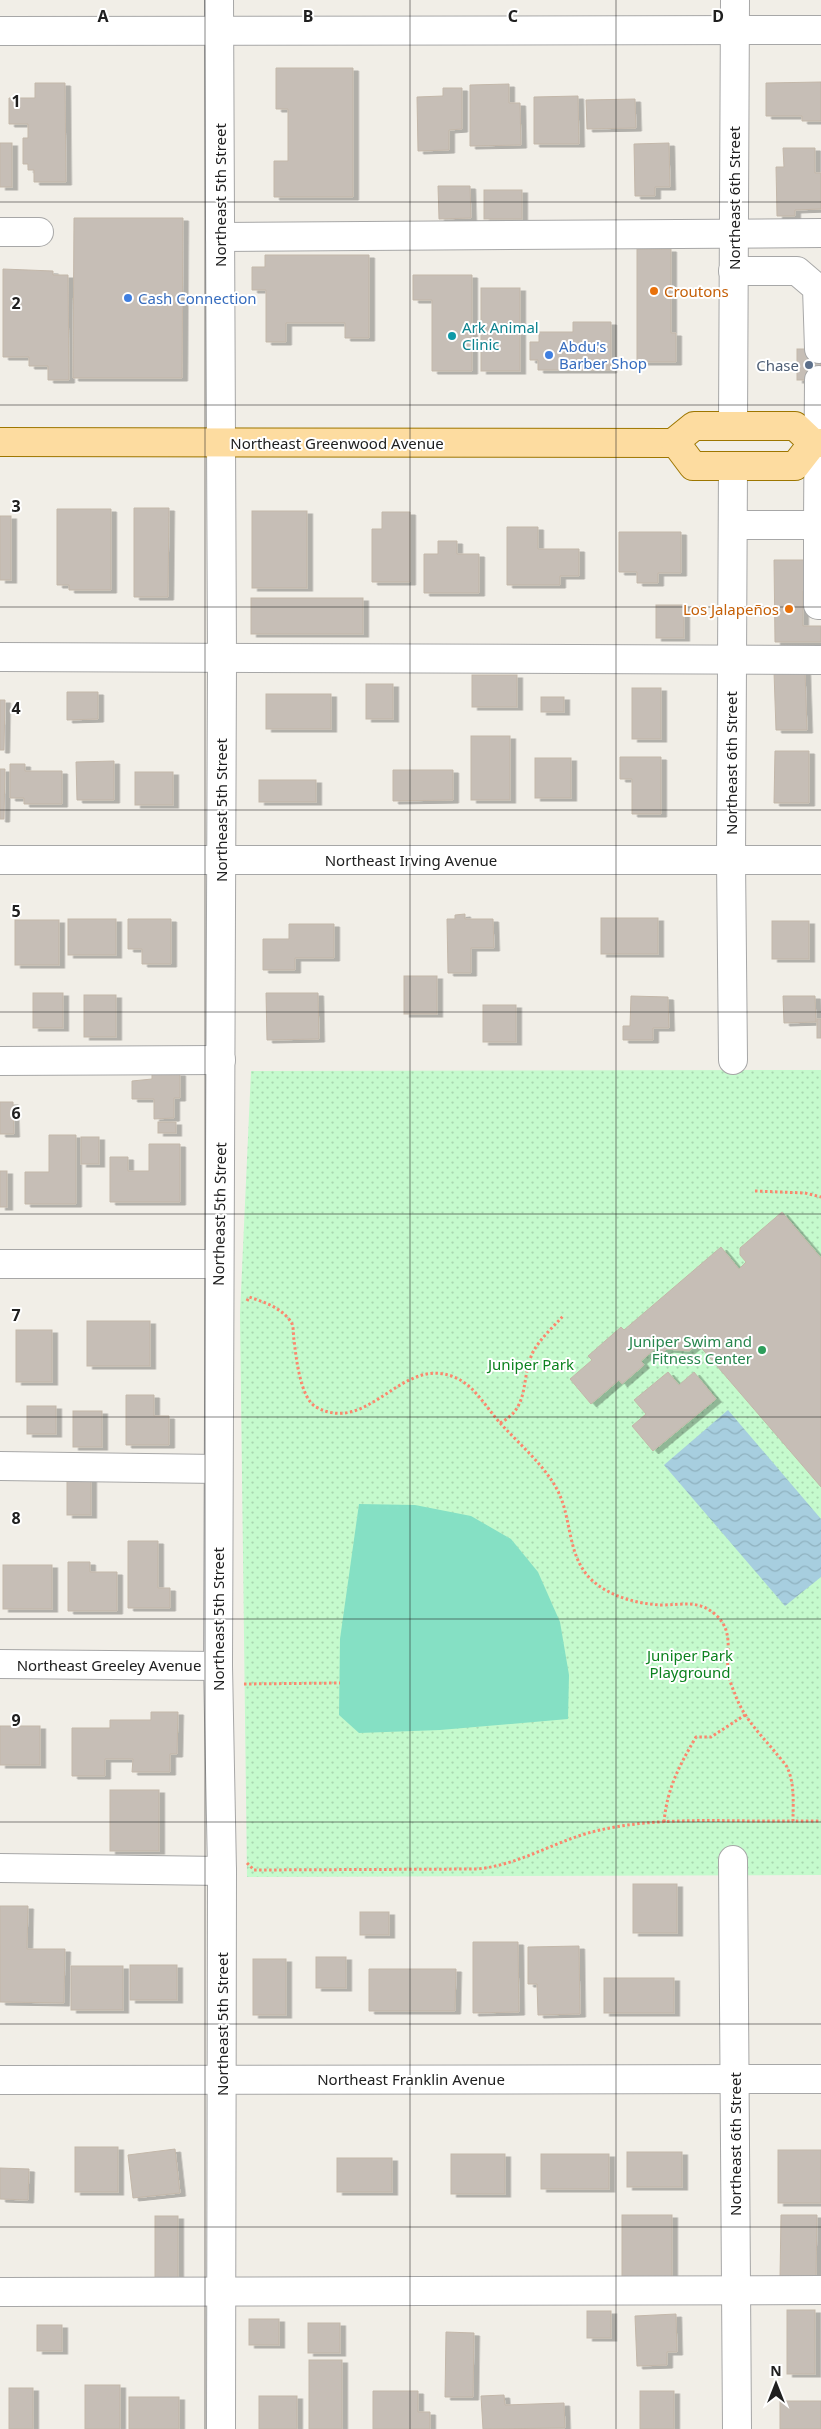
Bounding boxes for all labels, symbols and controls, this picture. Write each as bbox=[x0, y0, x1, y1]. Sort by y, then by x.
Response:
text: A bbox=[97, 5, 109, 27]
text: B bbox=[303, 5, 313, 27]
text: C bbox=[508, 5, 518, 27]
text: D bbox=[712, 5, 724, 27]
text: 1 bbox=[11, 90, 21, 112]
street label: Northeast 5th Street bbox=[210, 123, 230, 267]
street label: Northeast 6th Street bbox=[724, 126, 744, 270]
place label: Croutons bbox=[664, 281, 729, 301]
marker: Croutons bbox=[648, 285, 660, 297]
place label: Cash Connection bbox=[138, 288, 257, 308]
text: 2 bbox=[11, 292, 21, 314]
marker: Cash Connection bbox=[122, 292, 134, 304]
place label: Ark Animal Clinic bbox=[462, 317, 539, 354]
marker: Ark Animal Clinic bbox=[446, 330, 458, 342]
place label: Abdu's Barber Shop bbox=[559, 336, 647, 373]
marker: Abdu's Barber Shop bbox=[543, 349, 555, 361]
place label: Chase bbox=[756, 355, 799, 375]
marker: Chase bbox=[803, 359, 815, 371]
street label: Northeast Greenwood Avenue bbox=[230, 433, 444, 453]
text: 3 bbox=[11, 495, 21, 517]
place label: Los Jalapeños bbox=[683, 599, 779, 619]
marker: Los Jalapeños bbox=[783, 603, 795, 615]
street label: Northeast 6th Street bbox=[721, 691, 741, 835]
text: 4 bbox=[11, 697, 21, 719]
street label: Northeast 5th Street bbox=[211, 738, 231, 882]
street label: Northeast Irving Avenue bbox=[325, 850, 497, 870]
text: 5 bbox=[11, 900, 21, 922]
text: 6 bbox=[11, 1102, 21, 1124]
street label: Northeast 5th Street bbox=[208, 1141, 230, 1286]
text: 7 bbox=[11, 1304, 21, 1326]
place label: Juniper Swim and Fitness Center bbox=[627, 1331, 752, 1368]
marker: Juniper Swim and Fitness Center bbox=[756, 1344, 768, 1356]
park label: Juniper Park bbox=[486, 1354, 574, 1374]
text: 8 bbox=[11, 1507, 21, 1529]
street label: Northeast 5th Street bbox=[208, 1547, 228, 1691]
park label: Juniper Park Playground bbox=[645, 1645, 733, 1682]
street label: Northeast Greeley Avenue bbox=[17, 1655, 201, 1675]
text: 9 bbox=[11, 1709, 21, 1731]
street label: Northeast 5th Street bbox=[212, 1952, 232, 2096]
street label: Northeast Franklin Avenue bbox=[317, 2069, 505, 2089]
street label: Northeast 6th Street bbox=[725, 2072, 745, 2216]
north arrow bbox=[751, 2359, 801, 2409]
text: N bbox=[770, 2361, 782, 2380]

